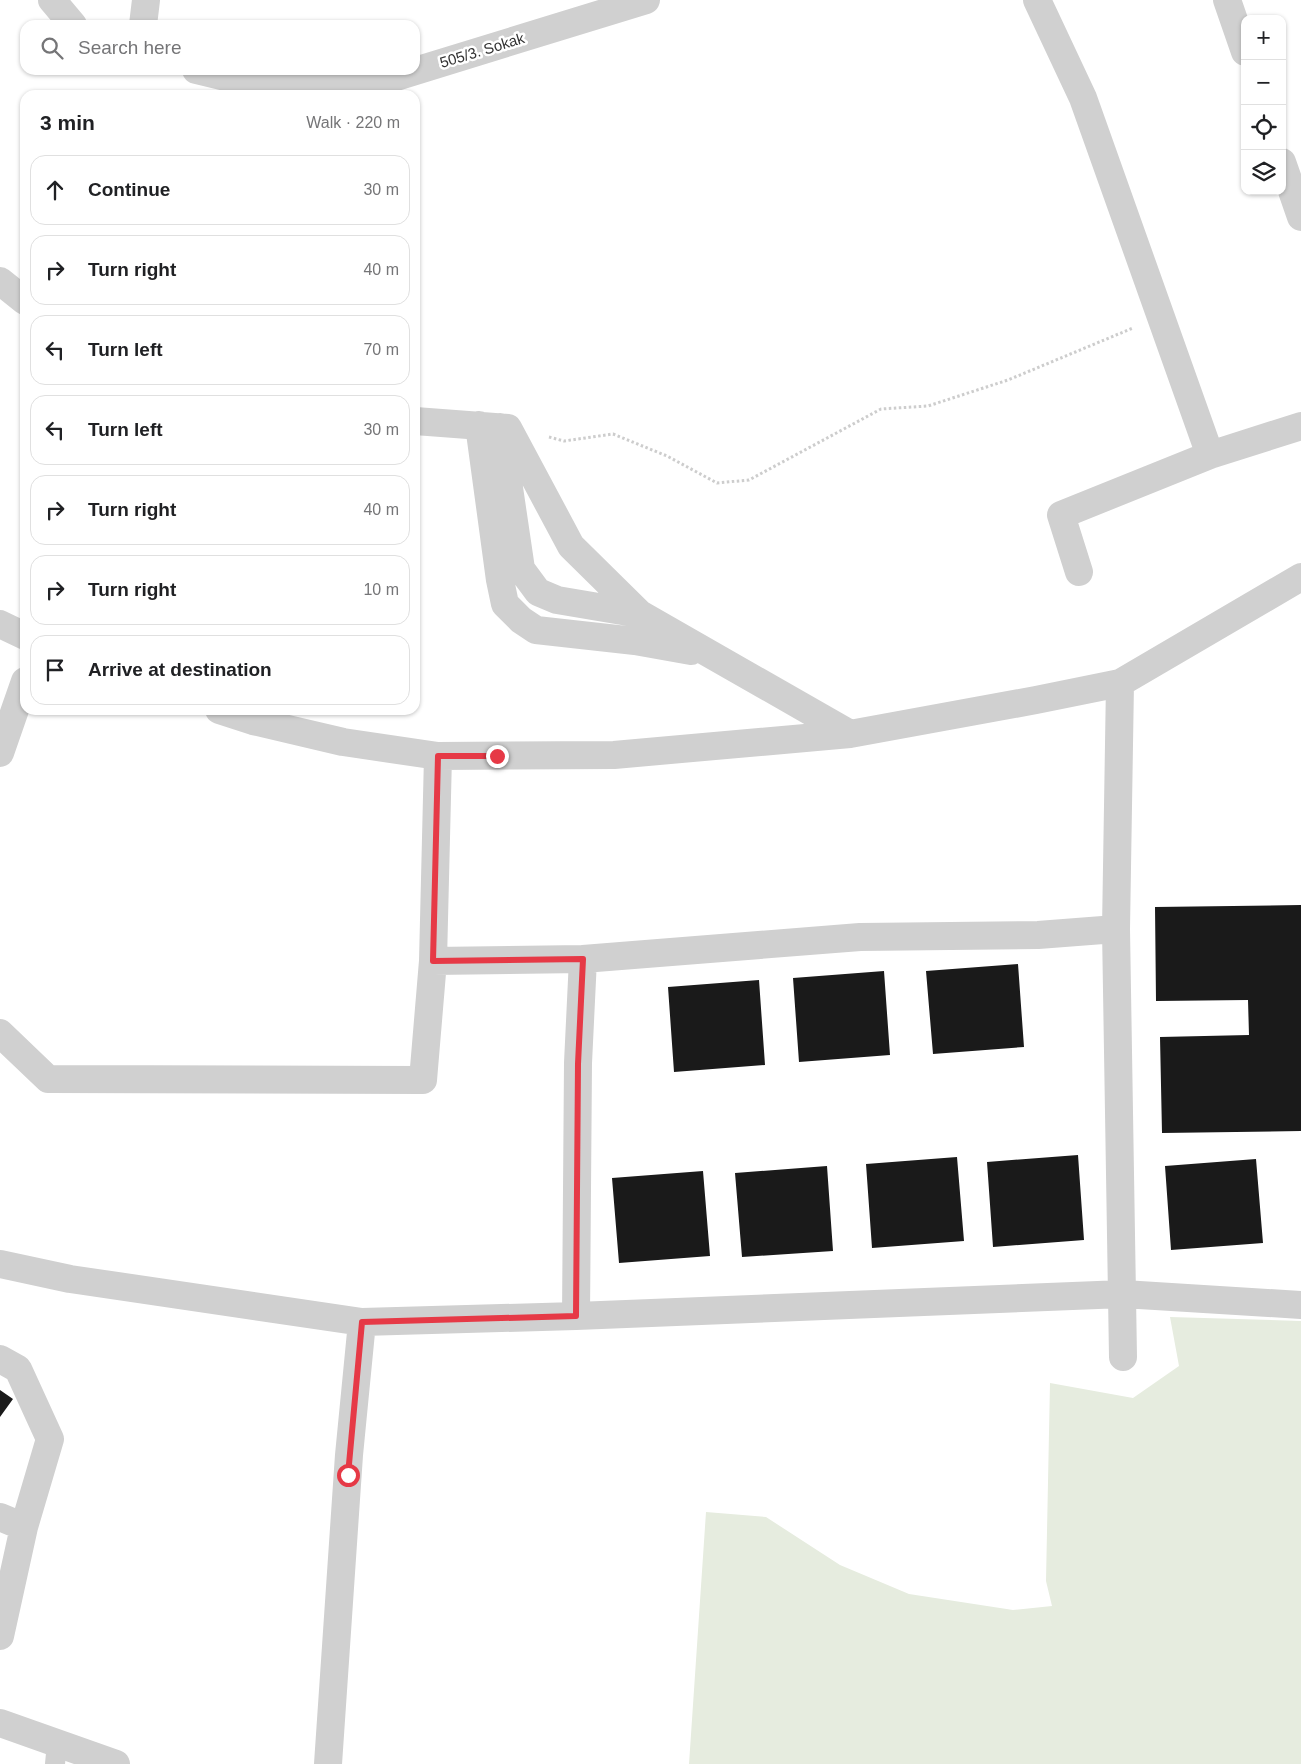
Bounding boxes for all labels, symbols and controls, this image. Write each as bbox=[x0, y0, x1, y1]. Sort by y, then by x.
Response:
map controls bbox=[1241, 15, 1286, 195]
button: + bbox=[1241, 15, 1286, 60]
search box bbox=[20, 20, 420, 75]
street label: 505/3. Sokak bbox=[438, 29, 527, 71]
icon: search bbox=[38, 34, 66, 62]
text: Search here bbox=[78, 37, 182, 58]
button: − bbox=[1241, 60, 1286, 105]
button: locate bbox=[1241, 105, 1286, 150]
text: 3 min bbox=[40, 111, 95, 134]
text: Walk · 220 m bbox=[306, 114, 400, 131]
button: layers bbox=[1241, 150, 1286, 195]
icon: ahead bbox=[41, 176, 69, 204]
text: Continue bbox=[88, 179, 170, 200]
text: 30 m bbox=[363, 181, 399, 198]
icon: right bbox=[41, 256, 69, 284]
text: Turn right bbox=[88, 259, 176, 280]
text: 40 m bbox=[363, 261, 399, 278]
icon: left bbox=[41, 336, 69, 364]
text: Turn left bbox=[88, 339, 163, 360]
text: 70 m bbox=[363, 341, 399, 358]
icon: left bbox=[41, 416, 69, 444]
text: Turn left bbox=[88, 419, 163, 440]
text: 30 m bbox=[363, 421, 399, 438]
icon: right bbox=[41, 496, 69, 524]
text: Turn right bbox=[88, 499, 176, 520]
text: 40 m bbox=[363, 501, 399, 518]
icon: right bbox=[41, 576, 69, 604]
text: Turn right bbox=[88, 579, 176, 600]
text: 10 m bbox=[363, 581, 399, 598]
icon: arrive bbox=[41, 656, 69, 684]
text: Arrive at destination bbox=[88, 659, 272, 680]
route end bbox=[486, 745, 509, 768]
route start bbox=[337, 1464, 360, 1487]

